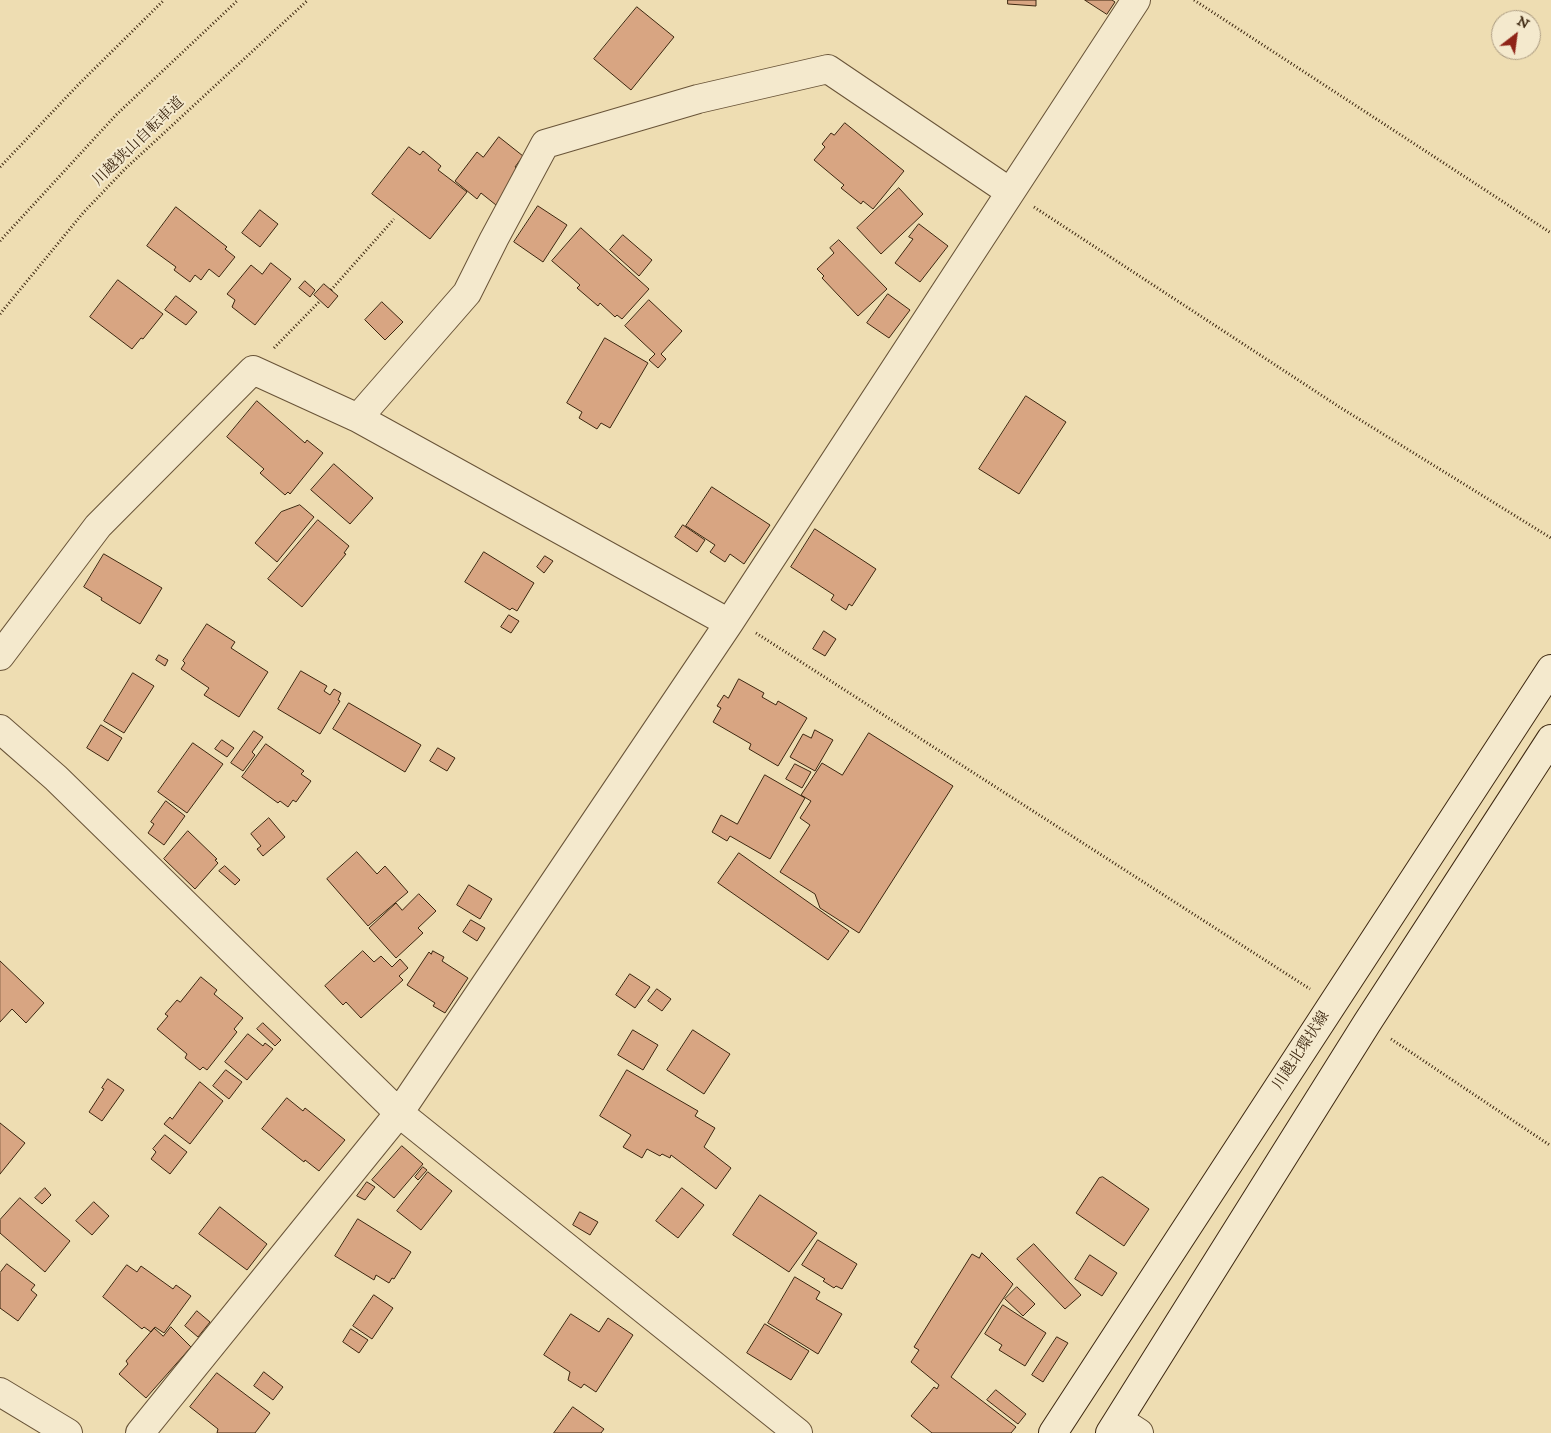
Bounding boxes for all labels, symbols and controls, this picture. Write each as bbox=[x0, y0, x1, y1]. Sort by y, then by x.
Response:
north arrow bbox=[1491, 10, 1541, 60]
text: N bbox=[1514, 12, 1532, 34]
street label: 川越狭山自転車道 bbox=[90, 94, 188, 190]
street label: 川越北環状線 bbox=[1270, 1008, 1334, 1094]

